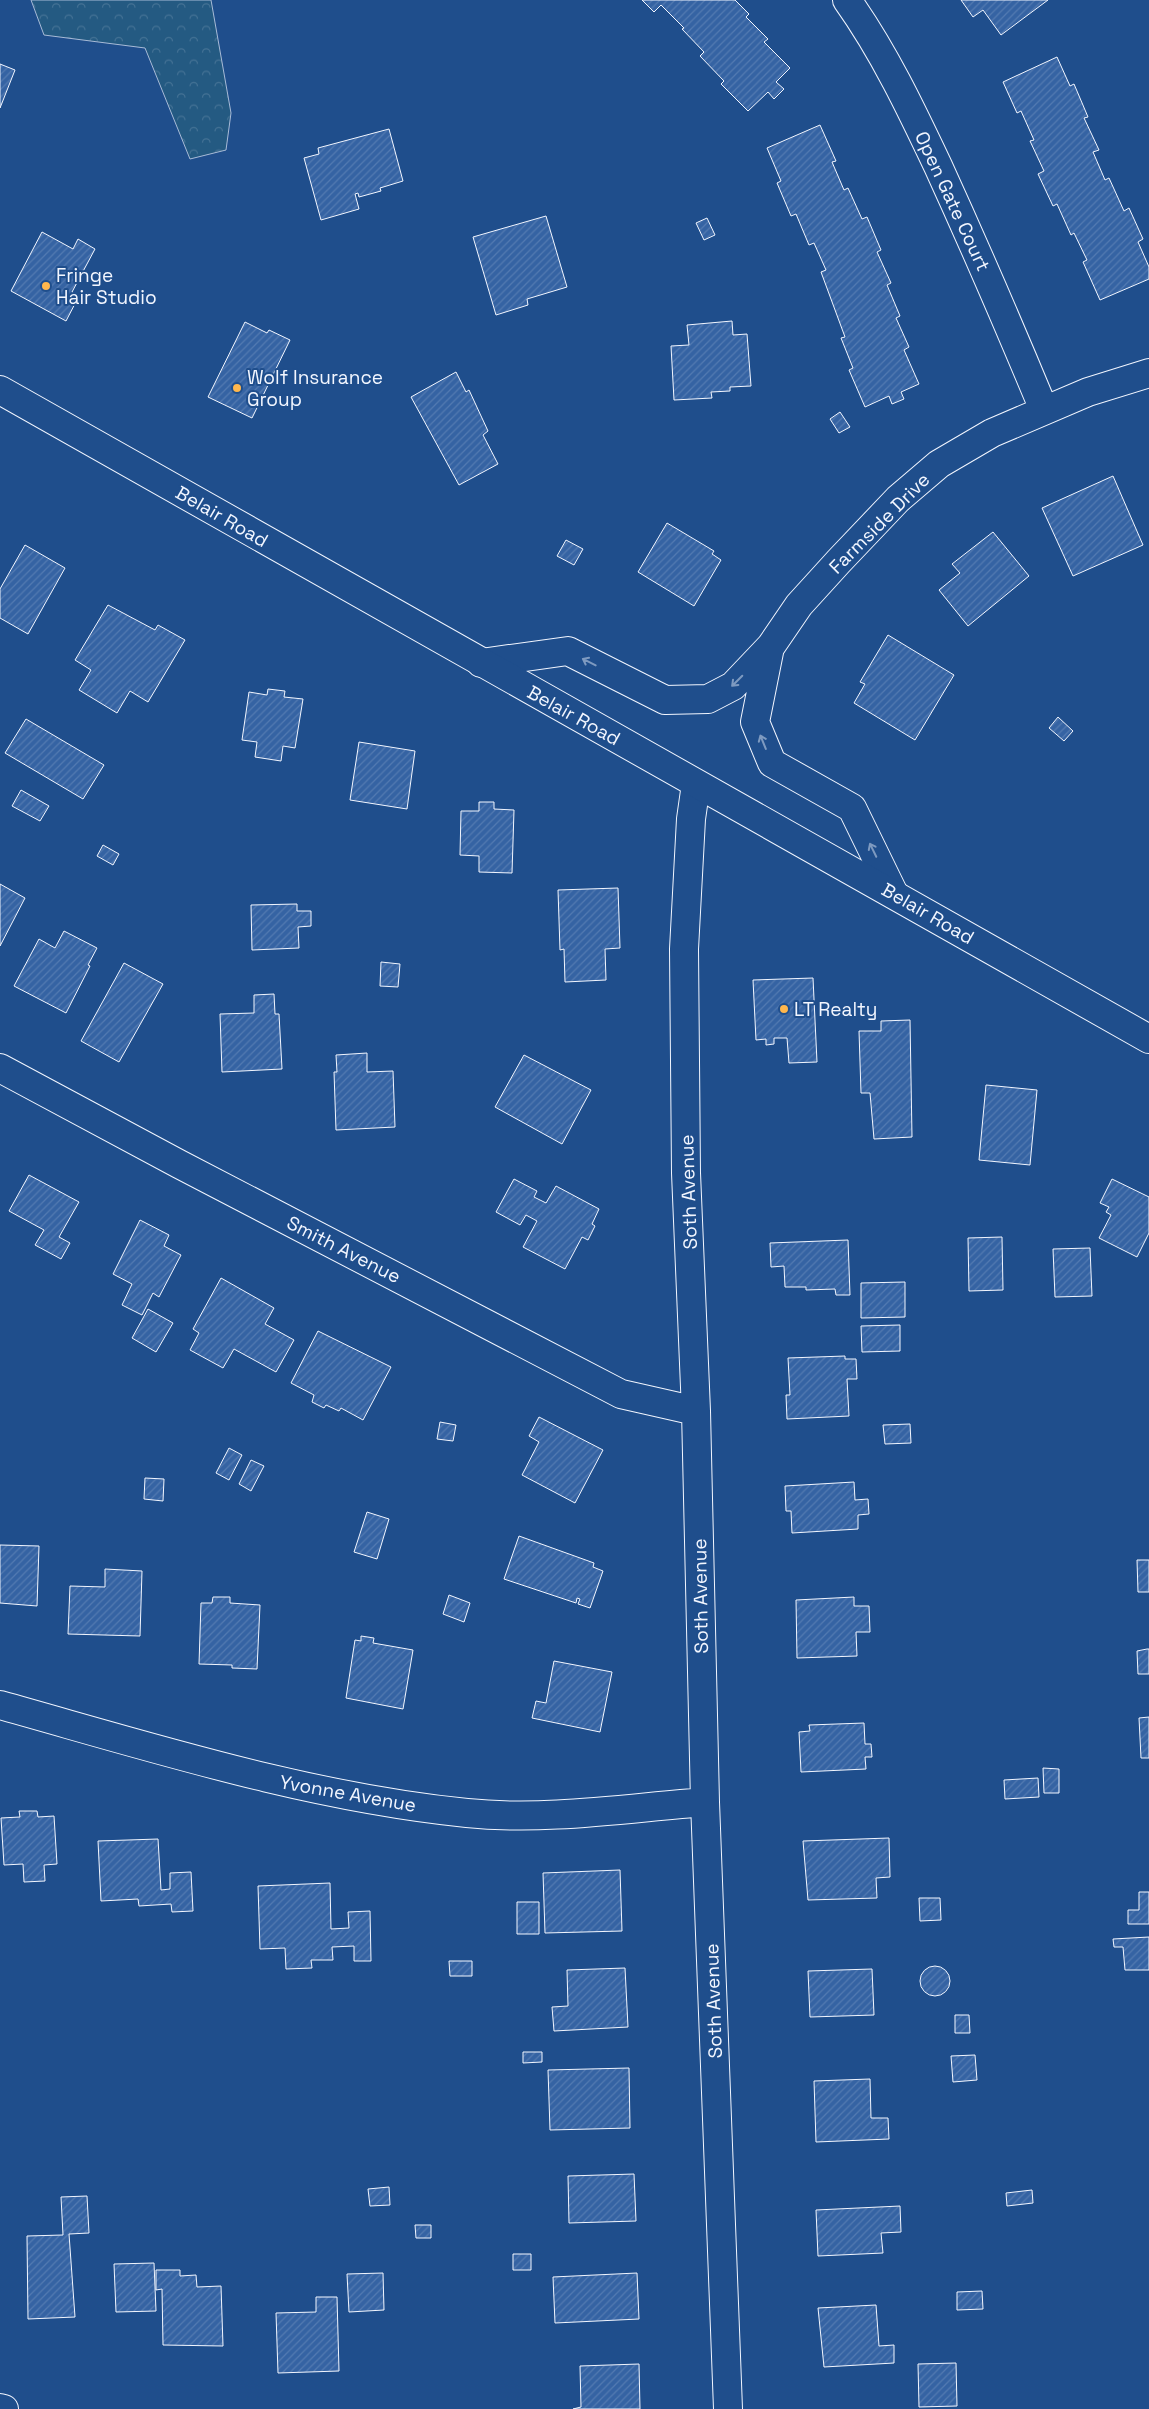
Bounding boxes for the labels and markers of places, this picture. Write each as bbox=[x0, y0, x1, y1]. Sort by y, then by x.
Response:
place label: Fringe Hair Studio bbox=[56, 263, 157, 310]
marker: Fringe Hair Studio bbox=[40, 280, 52, 292]
place label: Wolf Insurance Group bbox=[247, 365, 383, 412]
marker: Wolf Insurance Group bbox=[231, 382, 243, 394]
place label: LT Realty bbox=[794, 997, 877, 1022]
marker: LT Realty bbox=[778, 1003, 790, 1015]

